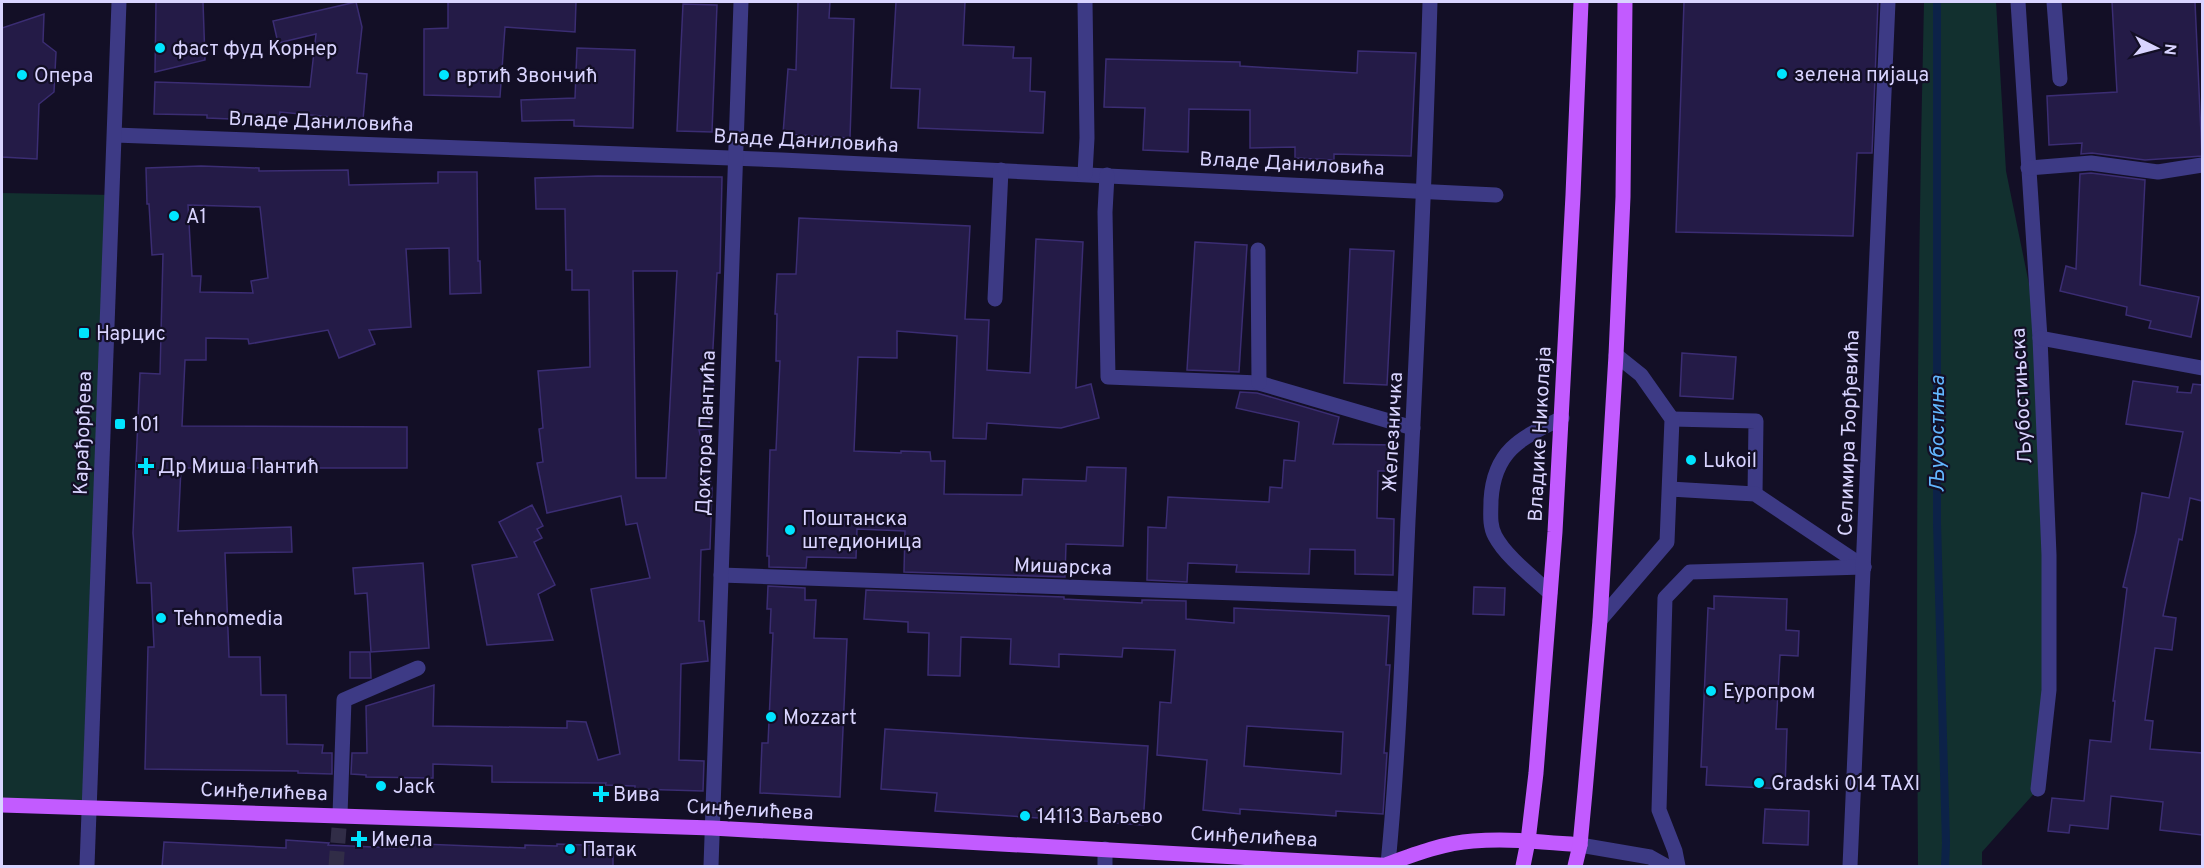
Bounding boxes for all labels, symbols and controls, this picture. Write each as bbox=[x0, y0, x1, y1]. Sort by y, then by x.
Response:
north arrow bbox=[2126, 18, 2186, 78]
place label: фаст фуд Корнер bbox=[172, 37, 337, 63]
marker: фаст фуд Корнер bbox=[153, 41, 167, 55]
text: N bbox=[2158, 43, 2179, 56]
place label: зелена пијаца bbox=[1794, 63, 1929, 89]
place label: Опера bbox=[34, 64, 93, 90]
place label: вртић Звончић bbox=[456, 64, 598, 90]
marker: зелена пијаца bbox=[1775, 67, 1789, 81]
marker: Опера bbox=[15, 68, 29, 82]
marker: вртић Звончић bbox=[437, 68, 451, 82]
street label: Владе Даниловића bbox=[228, 107, 414, 139]
street label: Владе Даниловића bbox=[713, 124, 899, 160]
street label: Владе Даниловића bbox=[1199, 147, 1385, 183]
place label: A1 bbox=[186, 205, 207, 231]
marker: A1 bbox=[167, 209, 181, 223]
place label: Нарцис bbox=[96, 322, 166, 348]
marker: Нарцис bbox=[77, 326, 91, 340]
street label: Љубостињска bbox=[2006, 327, 2040, 465]
street label: Селимира Ђорђевића bbox=[1833, 330, 1867, 537]
street label: Владике Николаја bbox=[1523, 346, 1559, 522]
street label: Доктора Пантића bbox=[691, 350, 723, 516]
street label: Карађорђева bbox=[69, 371, 99, 496]
street label: Железничка bbox=[1378, 371, 1410, 493]
water label: Љубостиња bbox=[1925, 375, 1952, 493]
place label: 101 bbox=[132, 413, 160, 439]
marker: 101 bbox=[113, 417, 127, 431]
place label: Lukoil bbox=[1703, 449, 1757, 475]
marker: Lukoil bbox=[1684, 453, 1698, 467]
place label: Др Миша Пантић bbox=[158, 455, 319, 481]
marker: Др Миша Пантић bbox=[139, 459, 153, 473]
place label: Поштанска штедионица bbox=[802, 507, 922, 556]
marker: Поштанска штедионица bbox=[783, 523, 797, 537]
street label: Мишарска bbox=[1013, 553, 1112, 583]
place label: Tehnomedia bbox=[173, 607, 283, 633]
marker: Tehnomedia bbox=[154, 611, 168, 625]
place label: Еуропром bbox=[1723, 680, 1815, 706]
marker: Еуропром bbox=[1704, 684, 1718, 698]
place label: Mozzart bbox=[783, 706, 857, 732]
marker: Mozzart bbox=[764, 710, 778, 724]
place label: Gradski 014 TAXI bbox=[1771, 772, 1920, 798]
place label: Jack bbox=[393, 775, 435, 801]
marker: Gradski 014 TAXI bbox=[1752, 776, 1766, 790]
street label: Синђелићева bbox=[200, 778, 328, 808]
marker: Jack bbox=[374, 779, 388, 793]
place label: Вива bbox=[613, 783, 660, 809]
marker: Вива bbox=[594, 787, 608, 801]
street label: Синђелићева bbox=[686, 795, 814, 827]
place label: 14113 Ваљево bbox=[1037, 805, 1163, 831]
marker: 14113 Ваљево bbox=[1018, 809, 1032, 823]
street label: Синђелићева bbox=[1190, 822, 1318, 854]
place label: Имела bbox=[371, 828, 432, 854]
marker: Имела bbox=[352, 832, 366, 846]
place label: Патак bbox=[582, 838, 637, 864]
marker: Патак bbox=[563, 842, 577, 856]

